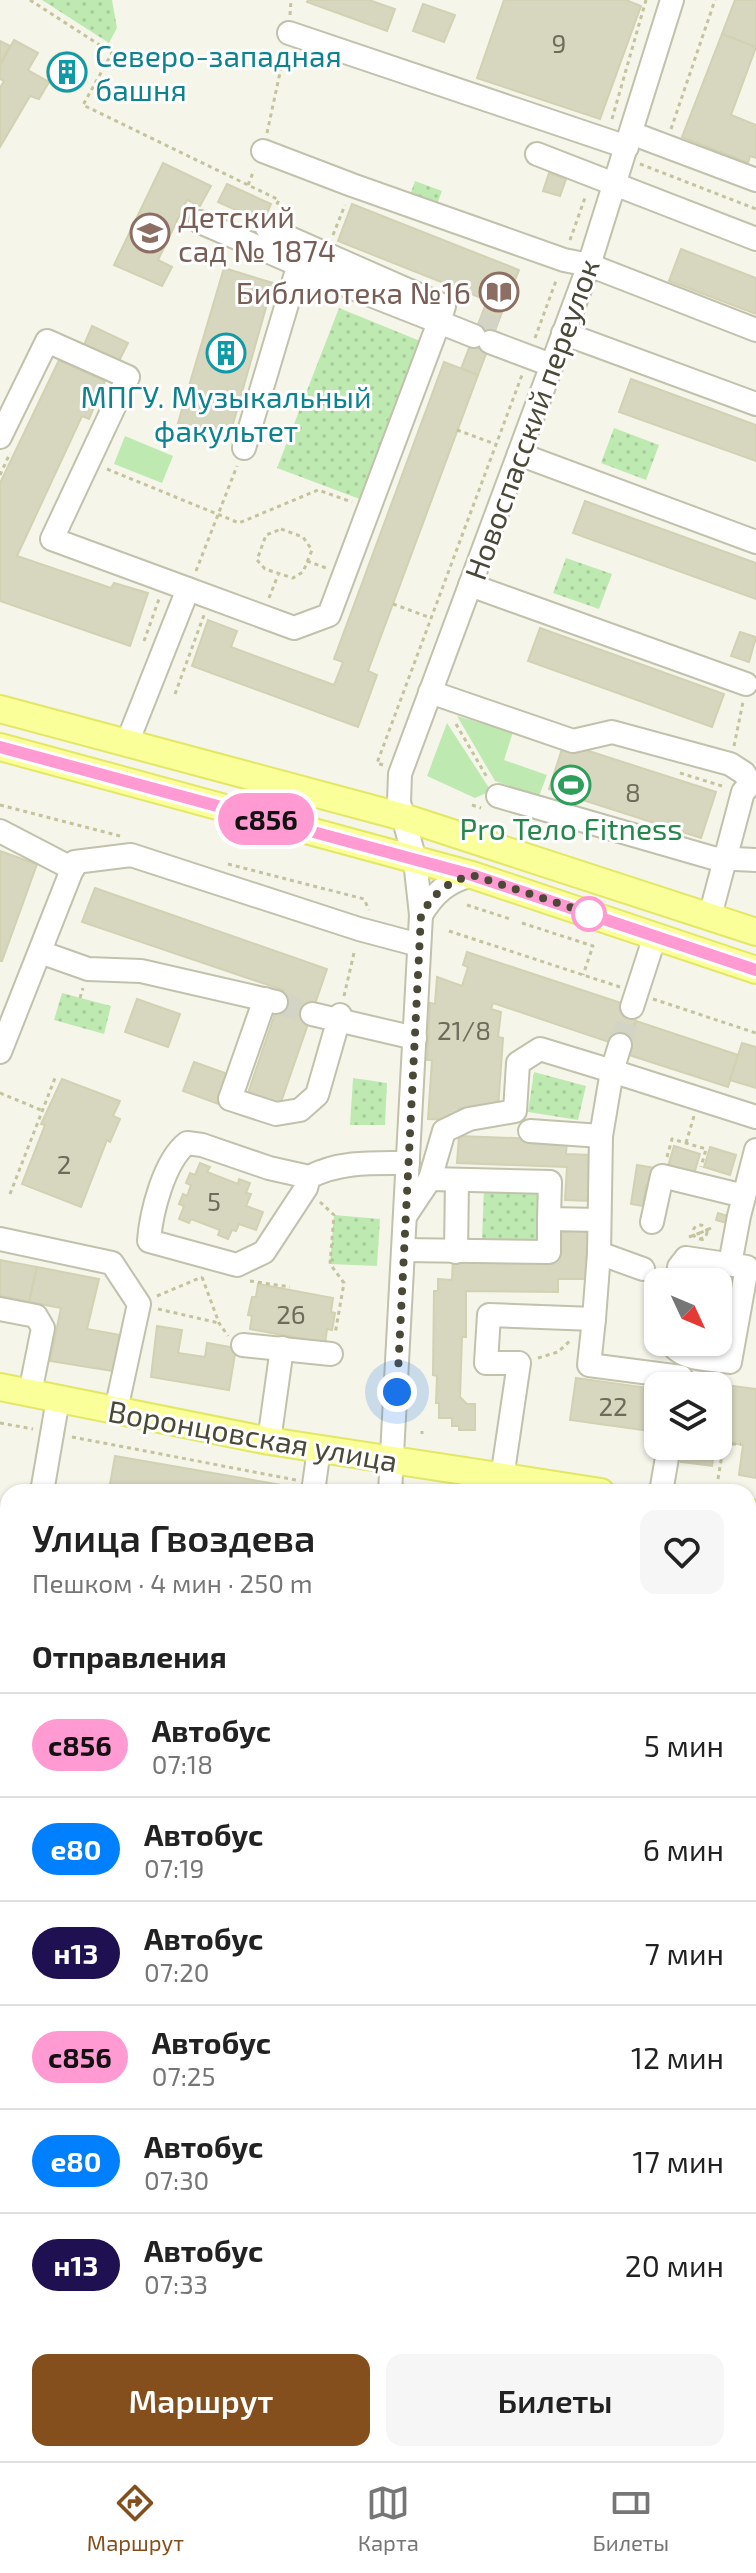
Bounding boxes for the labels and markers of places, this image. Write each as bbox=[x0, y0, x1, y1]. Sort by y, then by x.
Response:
place label: Северо-западная башня bbox=[95, 37, 342, 107]
building icon: Северо-западная башня bbox=[46, 51, 88, 93]
place label: Детский сад № 1874 bbox=[178, 198, 336, 268]
school or university icon: Детский сад № 1874 bbox=[129, 212, 171, 254]
library icon: Библиотека №16 bbox=[478, 271, 520, 313]
place label: Библиотека №16 bbox=[236, 274, 471, 310]
building icon: МПГУ. Музыкальный факультет bbox=[205, 332, 247, 374]
place label: МПГУ. Музыкальный факультет bbox=[80, 378, 372, 449]
sports icon: Pro Тело Fitness bbox=[550, 764, 592, 806]
place label: Pro Тело Fitness bbox=[459, 810, 683, 846]
unlabelled marker bbox=[572, 897, 606, 931]

